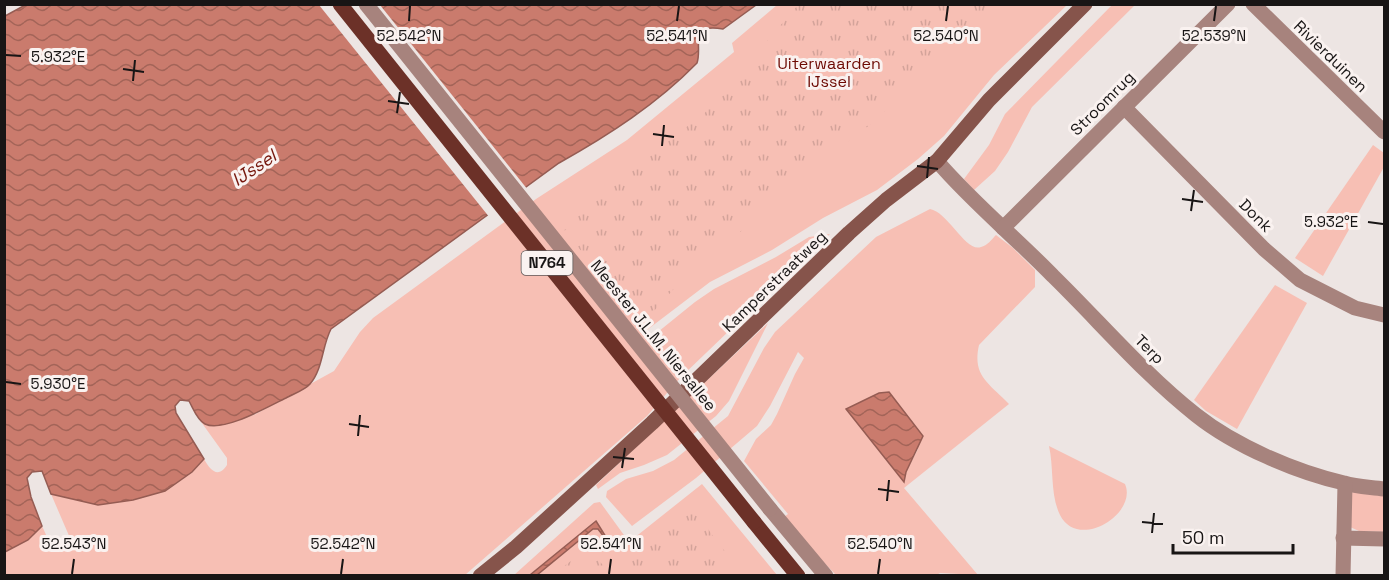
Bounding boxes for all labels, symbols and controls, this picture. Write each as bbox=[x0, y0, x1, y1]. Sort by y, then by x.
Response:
street label: Rivierduinen bbox=[1289, 16, 1372, 97]
text: 52.542°N bbox=[377, 26, 441, 45]
text: 52.541°N bbox=[646, 26, 708, 45]
text: 52.540°N bbox=[913, 26, 979, 45]
text: 52.539°N bbox=[1182, 26, 1246, 45]
text: 5.932°E bbox=[31, 47, 85, 66]
park label: Uiterwaarden IJssel bbox=[777, 53, 881, 92]
street label: Stroomrug bbox=[1066, 67, 1139, 140]
water label: IJssel bbox=[227, 143, 283, 191]
street label: Donk bbox=[1234, 194, 1277, 237]
text: 5.932°E bbox=[1304, 212, 1358, 231]
street label: Kamperstraatweg bbox=[718, 226, 831, 337]
road number: N764 bbox=[522, 251, 572, 275]
street label: Meester J.L.M. Niersallee bbox=[586, 255, 721, 415]
street label: Terp bbox=[1130, 330, 1169, 369]
text: 5.930°E bbox=[31, 374, 85, 393]
scale bar bbox=[1173, 517, 1293, 555]
text: 50 m bbox=[1182, 526, 1224, 549]
text: 52.543°N bbox=[42, 534, 106, 553]
text: 52.542°N bbox=[311, 534, 375, 553]
text: 52.541°N bbox=[580, 534, 642, 553]
text: 52.540°N bbox=[847, 534, 913, 553]

